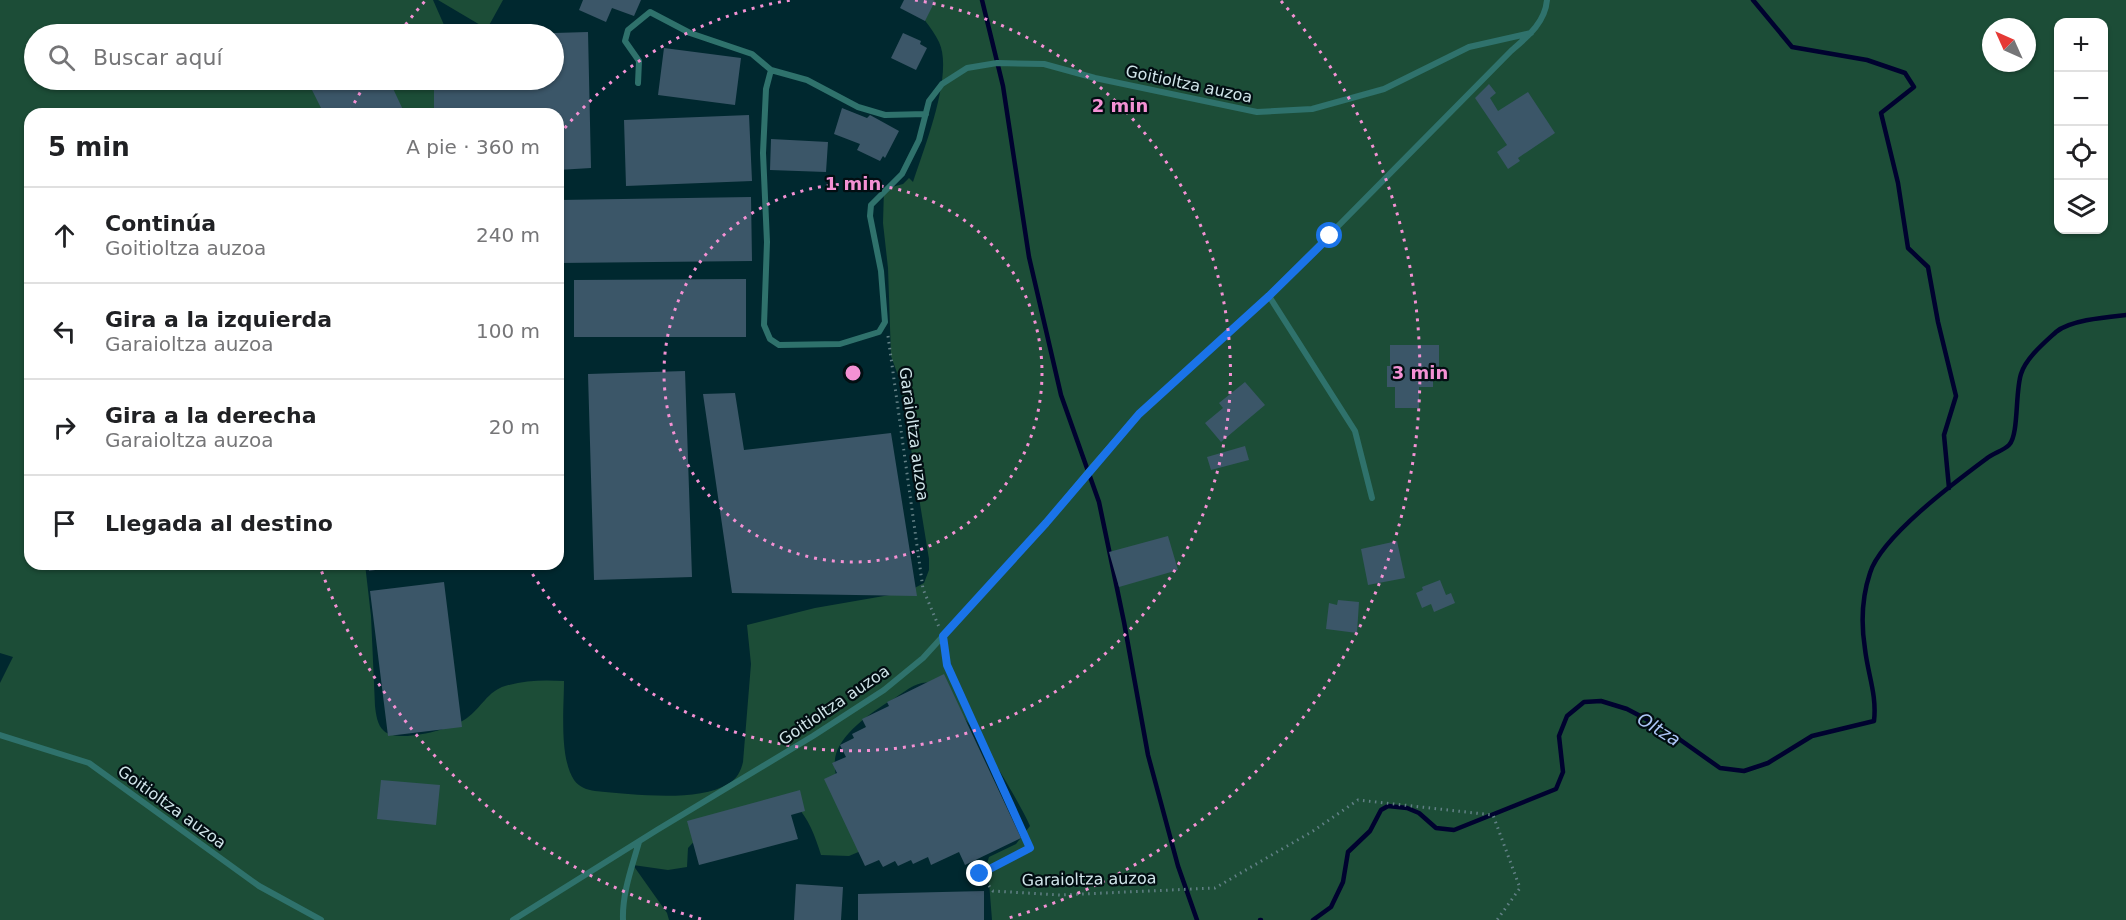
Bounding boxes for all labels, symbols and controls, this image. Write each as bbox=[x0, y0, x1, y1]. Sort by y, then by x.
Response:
north arrow bbox=[1982, 18, 2036, 72]
map controls bbox=[2054, 18, 2108, 234]
button: + bbox=[2054, 18, 2108, 72]
search box bbox=[24, 24, 564, 90]
icon: search bbox=[45, 41, 78, 74]
text: Buscar aquí bbox=[93, 45, 223, 70]
street label: Goitioltza auzoa bbox=[1124, 61, 1254, 107]
button: − bbox=[2054, 72, 2108, 126]
text: 2 min bbox=[1092, 95, 1148, 116]
button: locate bbox=[2054, 126, 2108, 180]
text: 5 min bbox=[48, 132, 130, 162]
text: A pie · 360 m bbox=[406, 135, 540, 159]
text: 1 min bbox=[825, 173, 881, 194]
button: layers bbox=[2054, 180, 2108, 234]
text: Continúa bbox=[105, 211, 216, 236]
icon: ahead bbox=[48, 219, 81, 252]
route start bbox=[1316, 222, 1342, 248]
text: 240 m bbox=[476, 223, 540, 247]
text: Goitioltza auzoa bbox=[105, 236, 266, 260]
text: Gira a la izquierda bbox=[105, 307, 332, 332]
icon: left bbox=[48, 315, 81, 348]
text: 100 m bbox=[476, 319, 540, 343]
text: Garaioltza auzoa bbox=[105, 332, 273, 356]
text: 3 min bbox=[1392, 362, 1448, 383]
centre of rings bbox=[843, 363, 863, 383]
street label: Garaioltza auzoa bbox=[895, 366, 933, 502]
text: Gira a la derecha bbox=[105, 403, 317, 428]
icon: right bbox=[48, 411, 81, 444]
text: 20 m bbox=[489, 415, 540, 439]
text: Garaioltza auzoa bbox=[105, 428, 273, 452]
icon: arrive bbox=[48, 507, 81, 540]
text: Llegada al destino bbox=[105, 511, 333, 536]
street label: Goitioltza auzoa bbox=[775, 661, 893, 749]
water label: Oltza bbox=[1634, 708, 1684, 750]
street label: Goitioltza auzoa bbox=[114, 761, 230, 853]
route end bbox=[966, 860, 992, 886]
street label: Garaioltza auzoa bbox=[1021, 868, 1157, 890]

